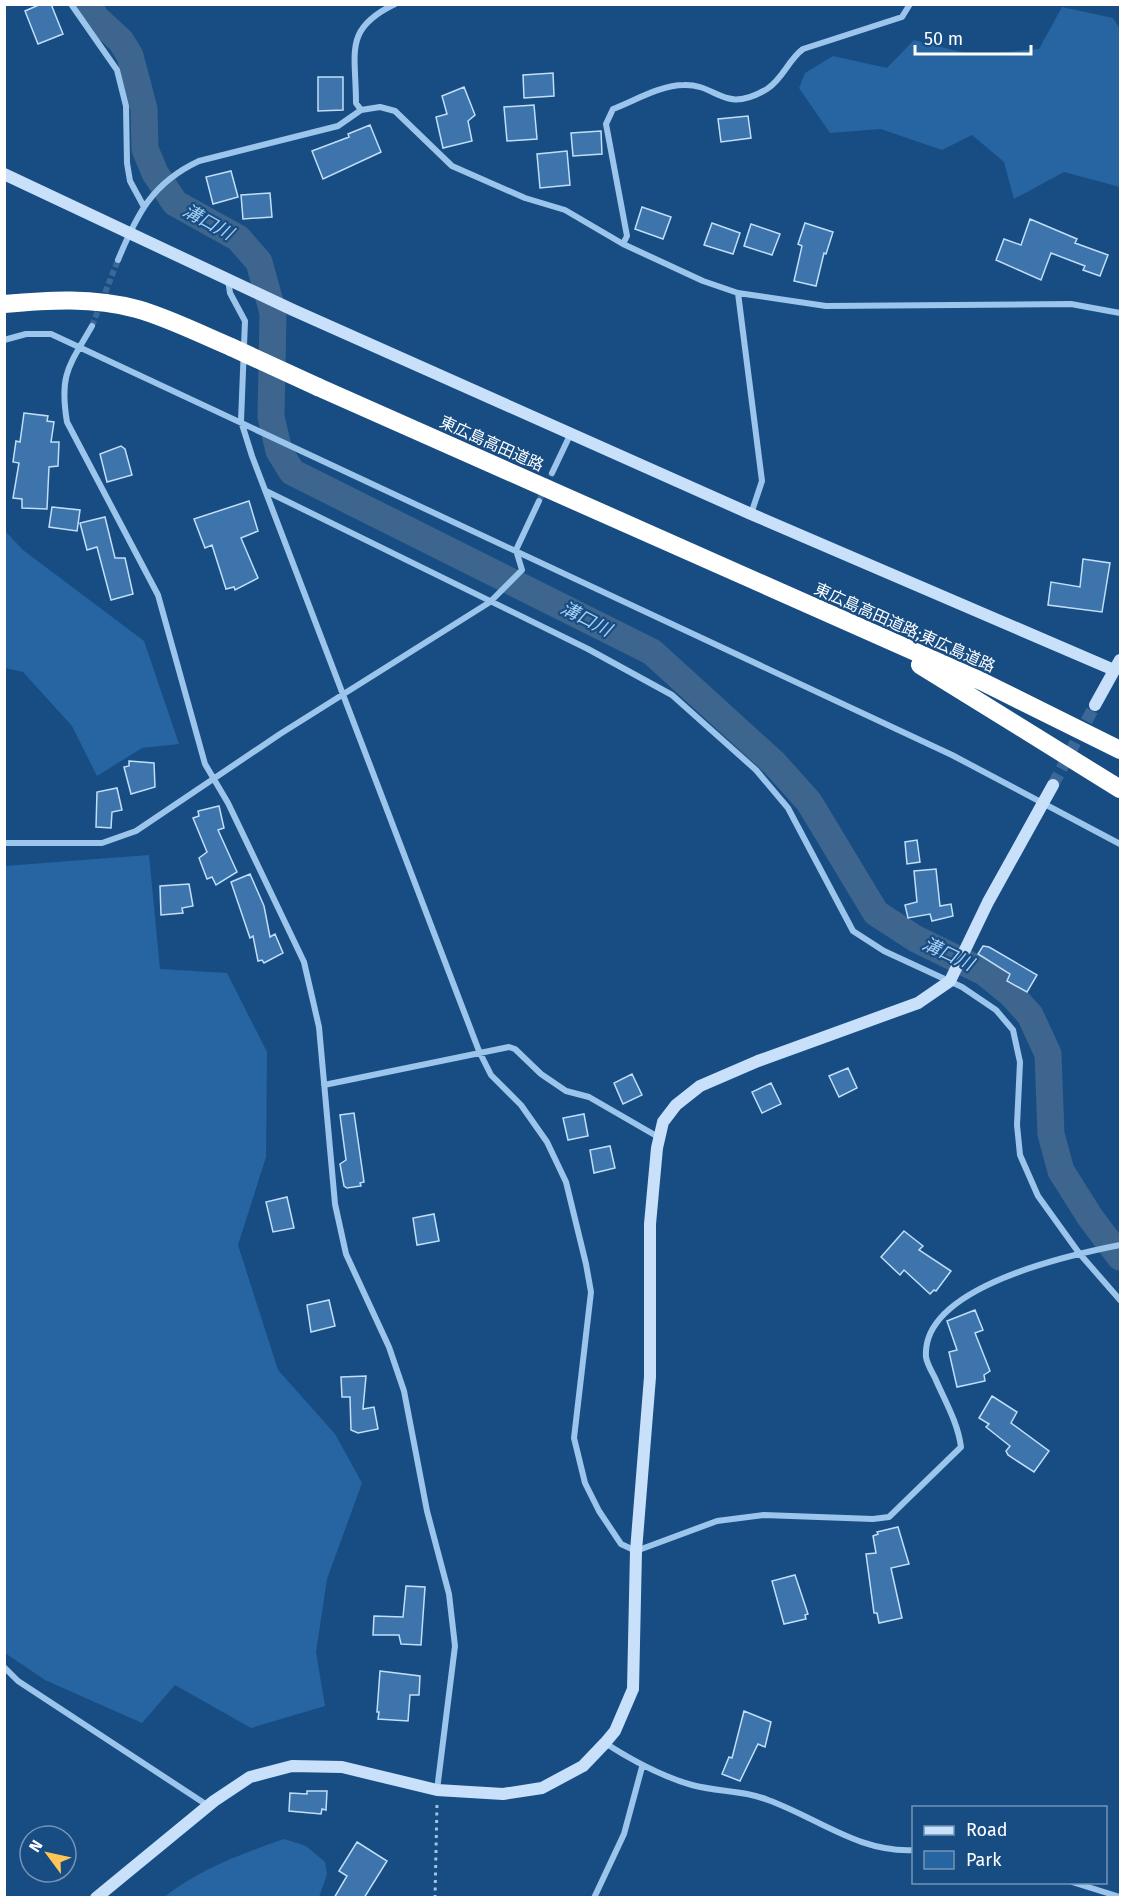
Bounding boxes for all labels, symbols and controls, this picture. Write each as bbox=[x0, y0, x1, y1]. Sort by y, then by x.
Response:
scale bar bbox=[915, 18, 1030, 56]
text: 50 m bbox=[924, 28, 963, 50]
water label: 溝口川 bbox=[179, 199, 239, 246]
street label: 東広島高田道路 bbox=[437, 412, 547, 475]
street label: 東広島高田道路;東広島道路 bbox=[811, 579, 998, 676]
water label: 溝口川 bbox=[557, 597, 617, 642]
water label: 溝口川 bbox=[919, 933, 979, 976]
legend bbox=[912, 1806, 1107, 1884]
text: Road bbox=[966, 1819, 1008, 1841]
north arrow bbox=[18, 1824, 78, 1884]
text: N bbox=[25, 1836, 47, 1856]
text: Park bbox=[966, 1849, 1002, 1871]

